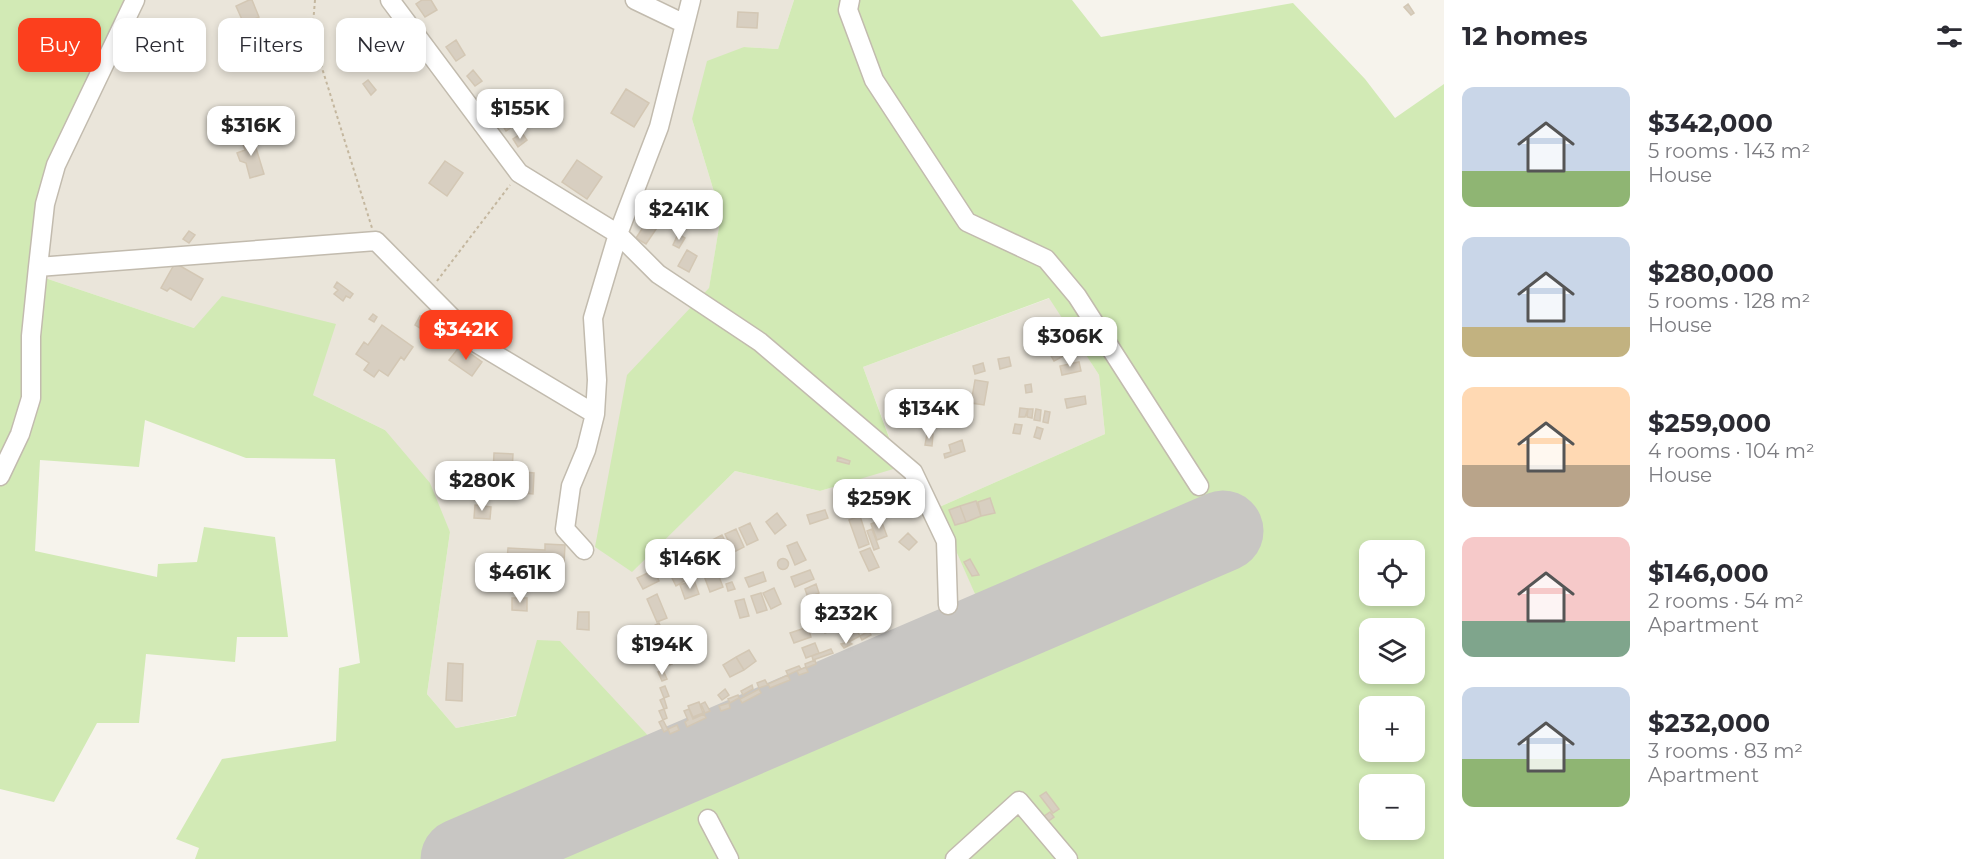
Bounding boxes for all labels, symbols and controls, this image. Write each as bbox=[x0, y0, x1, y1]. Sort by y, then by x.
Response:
chip: Buy bbox=[18, 18, 101, 72]
chip: Rent bbox=[113, 18, 206, 72]
chip: Filters bbox=[218, 18, 324, 72]
chip: New bbox=[336, 18, 426, 72]
text: 12 homes bbox=[1462, 20, 1588, 52]
icon: filters bbox=[1933, 20, 1966, 53]
pin: $155K bbox=[478, 89, 562, 140]
text: $155K bbox=[491, 96, 549, 120]
pin: $316K bbox=[209, 106, 293, 157]
text: $342,000 bbox=[1648, 107, 1773, 139]
icon: home bbox=[1510, 111, 1582, 183]
text: $316K bbox=[221, 113, 281, 137]
text: 5 rooms · 143 m² bbox=[1648, 139, 1810, 163]
text: House bbox=[1648, 163, 1712, 187]
pin: $241K bbox=[637, 190, 721, 241]
text: $241K bbox=[649, 197, 709, 221]
text: $280,000 bbox=[1648, 257, 1774, 289]
icon: home bbox=[1510, 261, 1582, 333]
text: 5 rooms · 128 m² bbox=[1648, 289, 1810, 313]
pin: $342K bbox=[424, 310, 508, 361]
text: House bbox=[1648, 313, 1712, 337]
text: $342K bbox=[434, 317, 498, 341]
pin: $306K bbox=[1028, 317, 1112, 368]
text: $306K bbox=[1037, 324, 1103, 348]
pin: $134K bbox=[887, 389, 971, 440]
text: $134K bbox=[899, 396, 959, 420]
text: $259,000 bbox=[1648, 407, 1771, 439]
icon: home bbox=[1510, 411, 1582, 483]
text: 4 rooms · 104 m² bbox=[1648, 439, 1815, 463]
pin: $280K bbox=[440, 461, 524, 512]
text: House bbox=[1648, 463, 1712, 487]
text: $280K bbox=[449, 468, 515, 492]
pin: $259K bbox=[837, 479, 921, 530]
text: $259K bbox=[847, 486, 911, 510]
pin: $146K bbox=[648, 539, 732, 590]
map controls bbox=[1359, 540, 1425, 840]
button: locate bbox=[1359, 540, 1425, 606]
text: $146K bbox=[659, 546, 721, 570]
pin: $461K bbox=[478, 553, 562, 604]
text: $146,000 bbox=[1648, 557, 1769, 589]
text: $461K bbox=[489, 560, 551, 584]
icon: home bbox=[1510, 561, 1582, 633]
text: 2 rooms · 54 m² bbox=[1648, 589, 1804, 613]
pin: $232K bbox=[804, 594, 888, 645]
text: $232K bbox=[815, 601, 877, 625]
text: Apartment bbox=[1648, 613, 1759, 637]
button: layers bbox=[1359, 618, 1425, 684]
pin: $194K bbox=[620, 625, 704, 676]
text: $194K bbox=[631, 632, 693, 656]
button: + bbox=[1359, 696, 1425, 762]
text: $232,000 bbox=[1648, 707, 1770, 739]
icon: home bbox=[1510, 711, 1582, 783]
text: 3 rooms · 83 m² bbox=[1648, 739, 1803, 763]
text: Apartment bbox=[1648, 763, 1759, 787]
button: − bbox=[1359, 774, 1425, 840]

